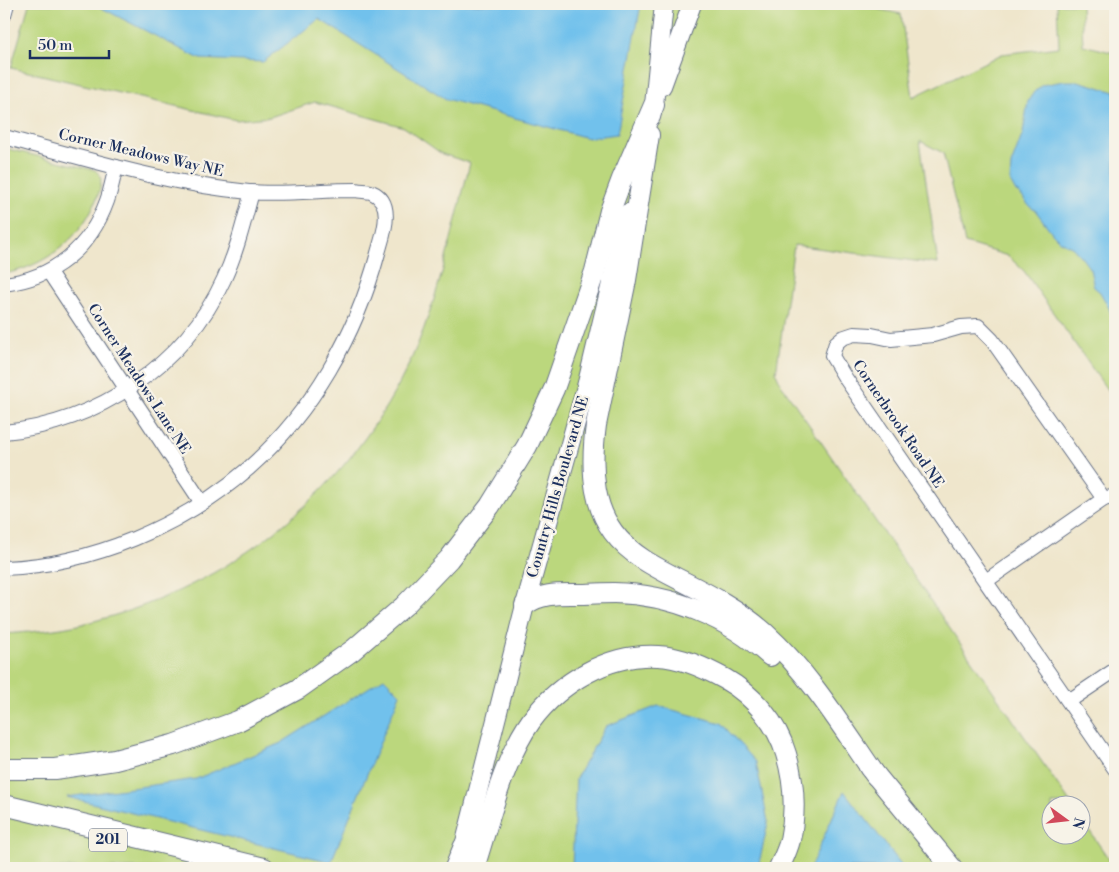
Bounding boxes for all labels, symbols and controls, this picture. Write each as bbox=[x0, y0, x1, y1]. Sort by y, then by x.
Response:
scale bar bbox=[30, 28, 109, 60]
text: 50 m bbox=[38, 36, 72, 55]
street label: Corner Meadows Way NE bbox=[57, 125, 225, 181]
street label: Corner Meadows Lane NE bbox=[83, 300, 195, 458]
street label: Cornerbrook Road NE bbox=[848, 356, 948, 492]
street label: Country Hills Boulevard NE bbox=[523, 394, 593, 580]
north arrow bbox=[1042, 794, 1092, 844]
text: N bbox=[1067, 815, 1088, 831]
road number: 201 bbox=[89, 828, 127, 852]

